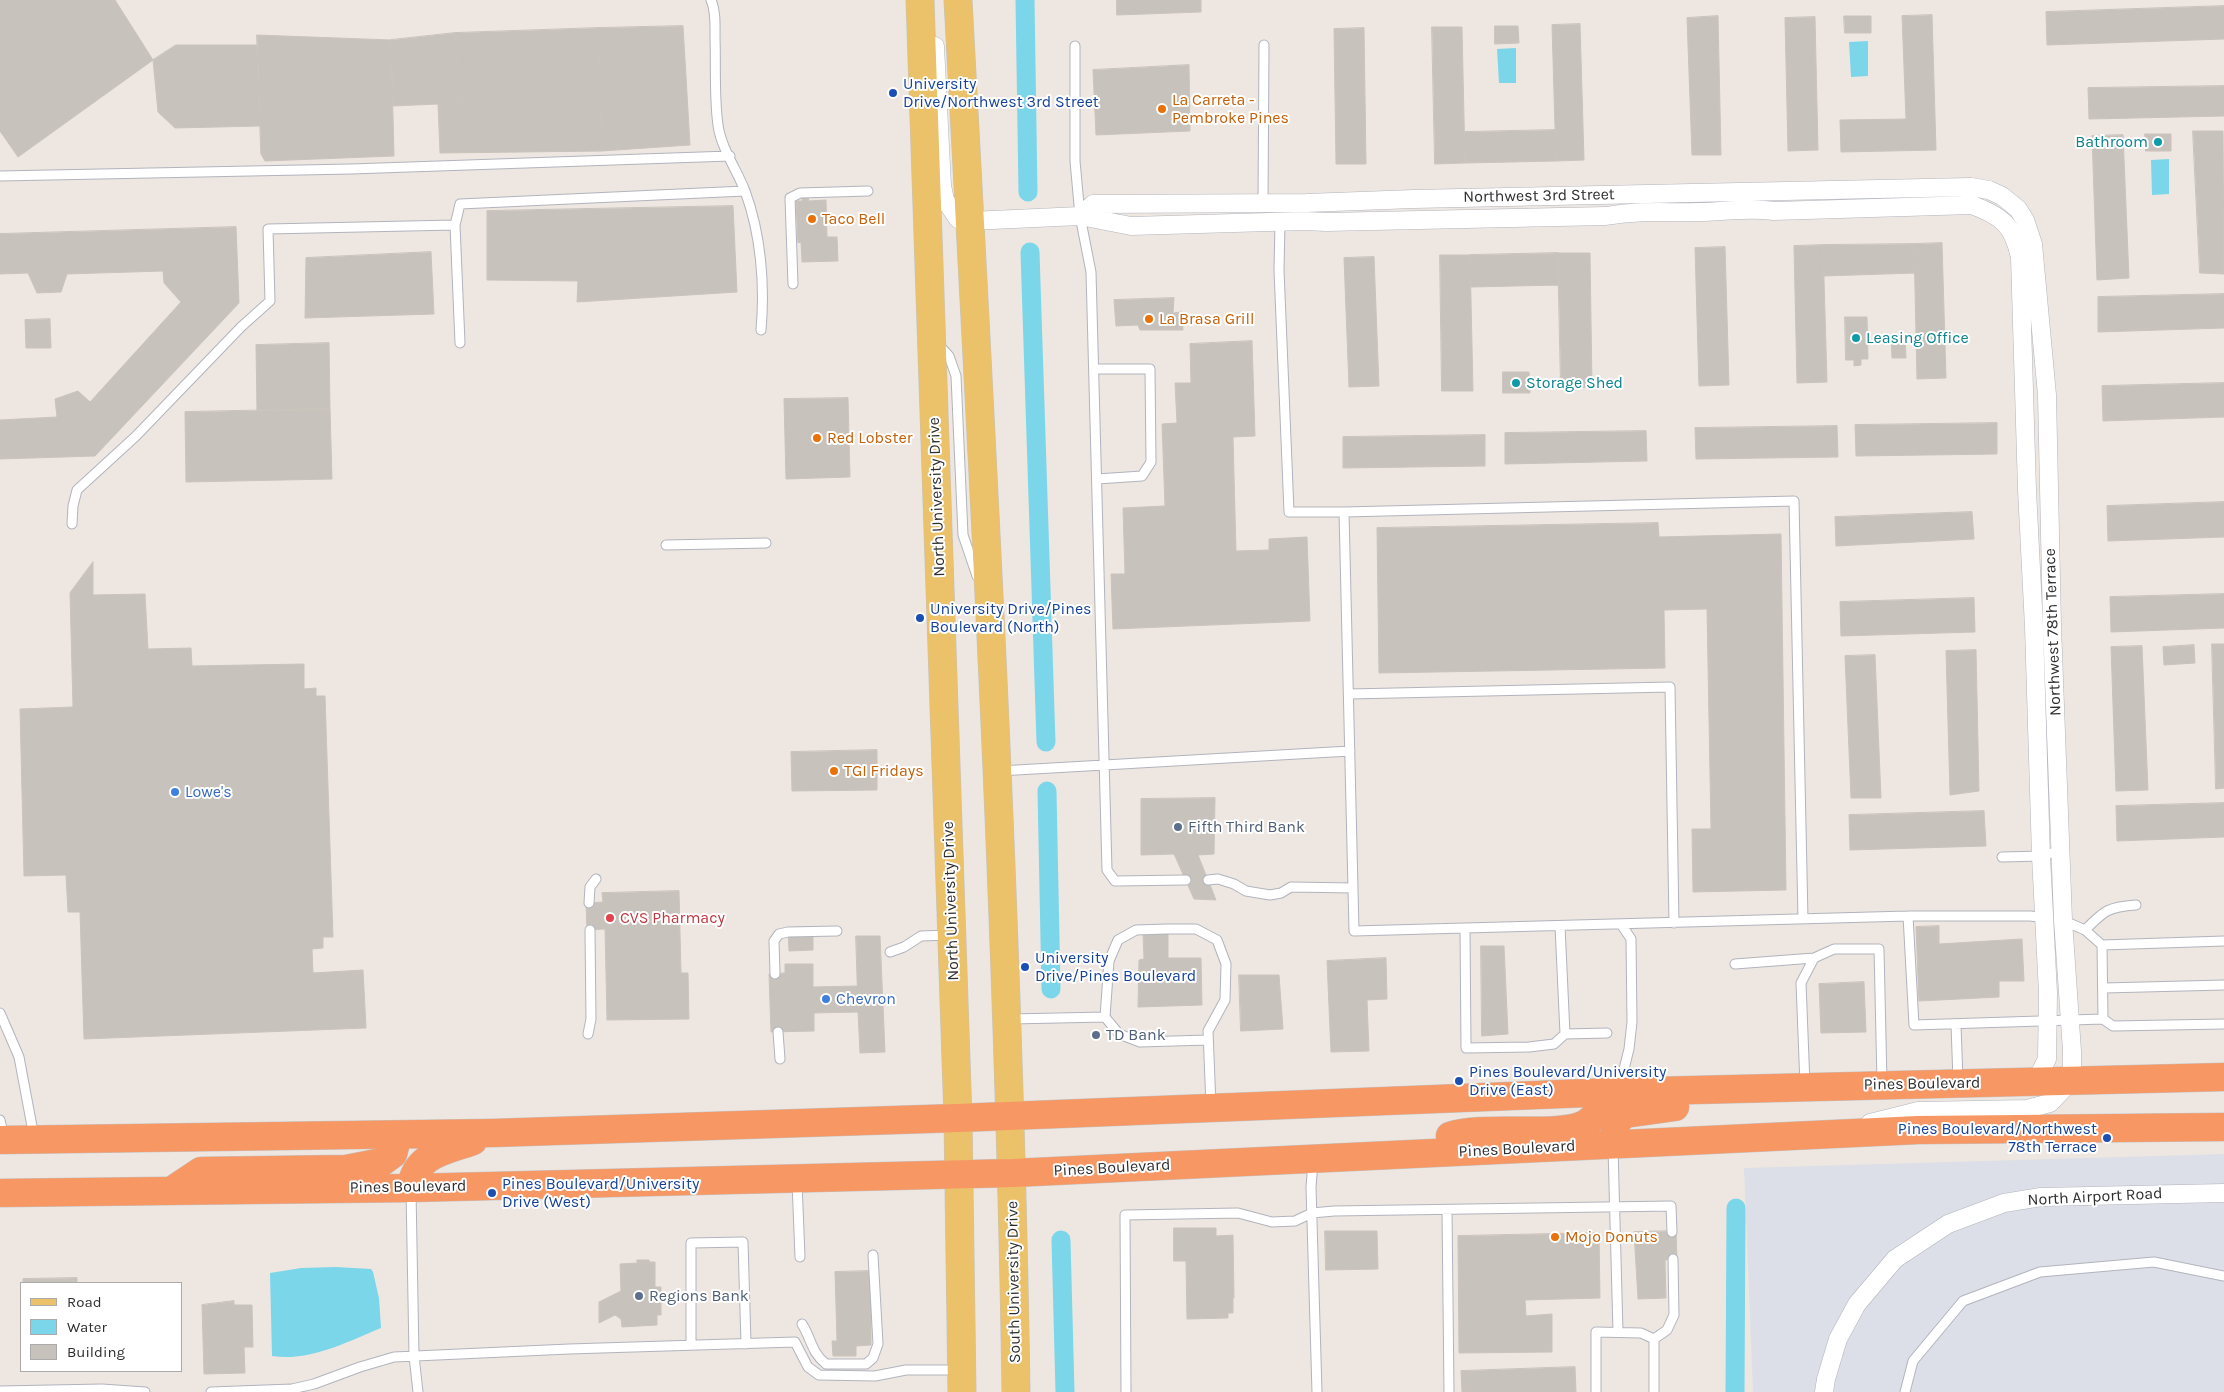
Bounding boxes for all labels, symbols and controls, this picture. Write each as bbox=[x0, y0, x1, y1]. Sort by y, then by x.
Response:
place label: University Drive/Northwest 3rd Street bbox=[903, 74, 1099, 112]
marker: University Drive/Northwest 3rd Street bbox=[887, 87, 899, 99]
place label: La Carreta - Pembroke Pines bbox=[1172, 90, 1289, 128]
marker: La Carreta - Pembroke Pines bbox=[1156, 103, 1168, 115]
place label: Bathroom bbox=[2075, 132, 2148, 152]
marker: Bathroom bbox=[2152, 136, 2164, 148]
street label: Northwest 3rd Street bbox=[1463, 185, 1615, 207]
place label: Taco Bell bbox=[822, 209, 885, 229]
marker: Taco Bell bbox=[806, 213, 818, 225]
place label: La Brasa Grill bbox=[1159, 309, 1254, 329]
marker: La Brasa Grill bbox=[1143, 313, 1155, 325]
place label: Leasing Office bbox=[1866, 328, 1969, 348]
marker: Leasing Office bbox=[1850, 332, 1862, 344]
place label: Storage Shed bbox=[1526, 373, 1623, 393]
marker: Storage Shed bbox=[1510, 377, 1522, 389]
street label: North University Drive bbox=[925, 417, 949, 577]
place label: Red Lobster bbox=[827, 428, 912, 448]
marker: Red Lobster bbox=[811, 432, 823, 444]
street label: Northwest 78th Terrace bbox=[2040, 548, 2066, 716]
place label: University Drive/Pines Boulevard (North) bbox=[930, 599, 1092, 637]
marker: University Drive/Pines Boulevard (North) bbox=[914, 612, 926, 624]
place label: TGI Fridays bbox=[844, 761, 924, 781]
marker: TGI Fridays bbox=[828, 765, 840, 777]
place label: Lowe's bbox=[185, 782, 232, 802]
marker: Lowe's bbox=[169, 786, 181, 798]
place label: Fifth Third Bank bbox=[1188, 817, 1305, 837]
street label: North University Drive bbox=[939, 821, 963, 981]
marker: Fifth Third Bank bbox=[1172, 821, 1184, 833]
place label: CVS Pharmacy bbox=[620, 908, 725, 928]
marker: CVS Pharmacy bbox=[604, 912, 616, 924]
place label: University Drive/Pines Boulevard bbox=[1035, 948, 1196, 986]
marker: University Drive/Pines Boulevard bbox=[1019, 961, 1031, 973]
place label: Chevron bbox=[836, 989, 896, 1009]
marker: Chevron bbox=[820, 993, 832, 1005]
place label: TD Bank bbox=[1106, 1025, 1166, 1045]
marker: TD Bank bbox=[1090, 1029, 1102, 1041]
place label: Pines Boulevard/University Drive (East) bbox=[1469, 1062, 1666, 1100]
street label: Pines Boulevard bbox=[1863, 1073, 1981, 1095]
marker: Pines Boulevard/University Drive (East) bbox=[1453, 1075, 1465, 1087]
place label: Pines Boulevard/Northwest 78th Terrace bbox=[1898, 1119, 2097, 1157]
marker: Pines Boulevard/Northwest 78th Terrace bbox=[2101, 1132, 2113, 1144]
street label: Pines Boulevard bbox=[1458, 1136, 1576, 1162]
street label: Pines Boulevard bbox=[1053, 1155, 1171, 1181]
place label: Pines Boulevard/University Drive (West) bbox=[502, 1174, 699, 1212]
street label: Pines Boulevard bbox=[349, 1176, 467, 1198]
street label: North Airport Road bbox=[2027, 1184, 2163, 1210]
marker: Pines Boulevard/University Drive (West) bbox=[486, 1187, 498, 1199]
street label: South University Drive bbox=[1003, 1201, 1025, 1363]
place label: Mojo Donuts bbox=[1565, 1227, 1658, 1247]
marker: Mojo Donuts bbox=[1549, 1231, 1561, 1243]
legend bbox=[20, 1282, 182, 1372]
place label: Regions Bank bbox=[649, 1286, 749, 1306]
marker: Regions Bank bbox=[633, 1290, 645, 1302]
text: Road bbox=[67, 1293, 102, 1311]
text: Water bbox=[67, 1318, 107, 1336]
text: Building bbox=[67, 1343, 125, 1361]

